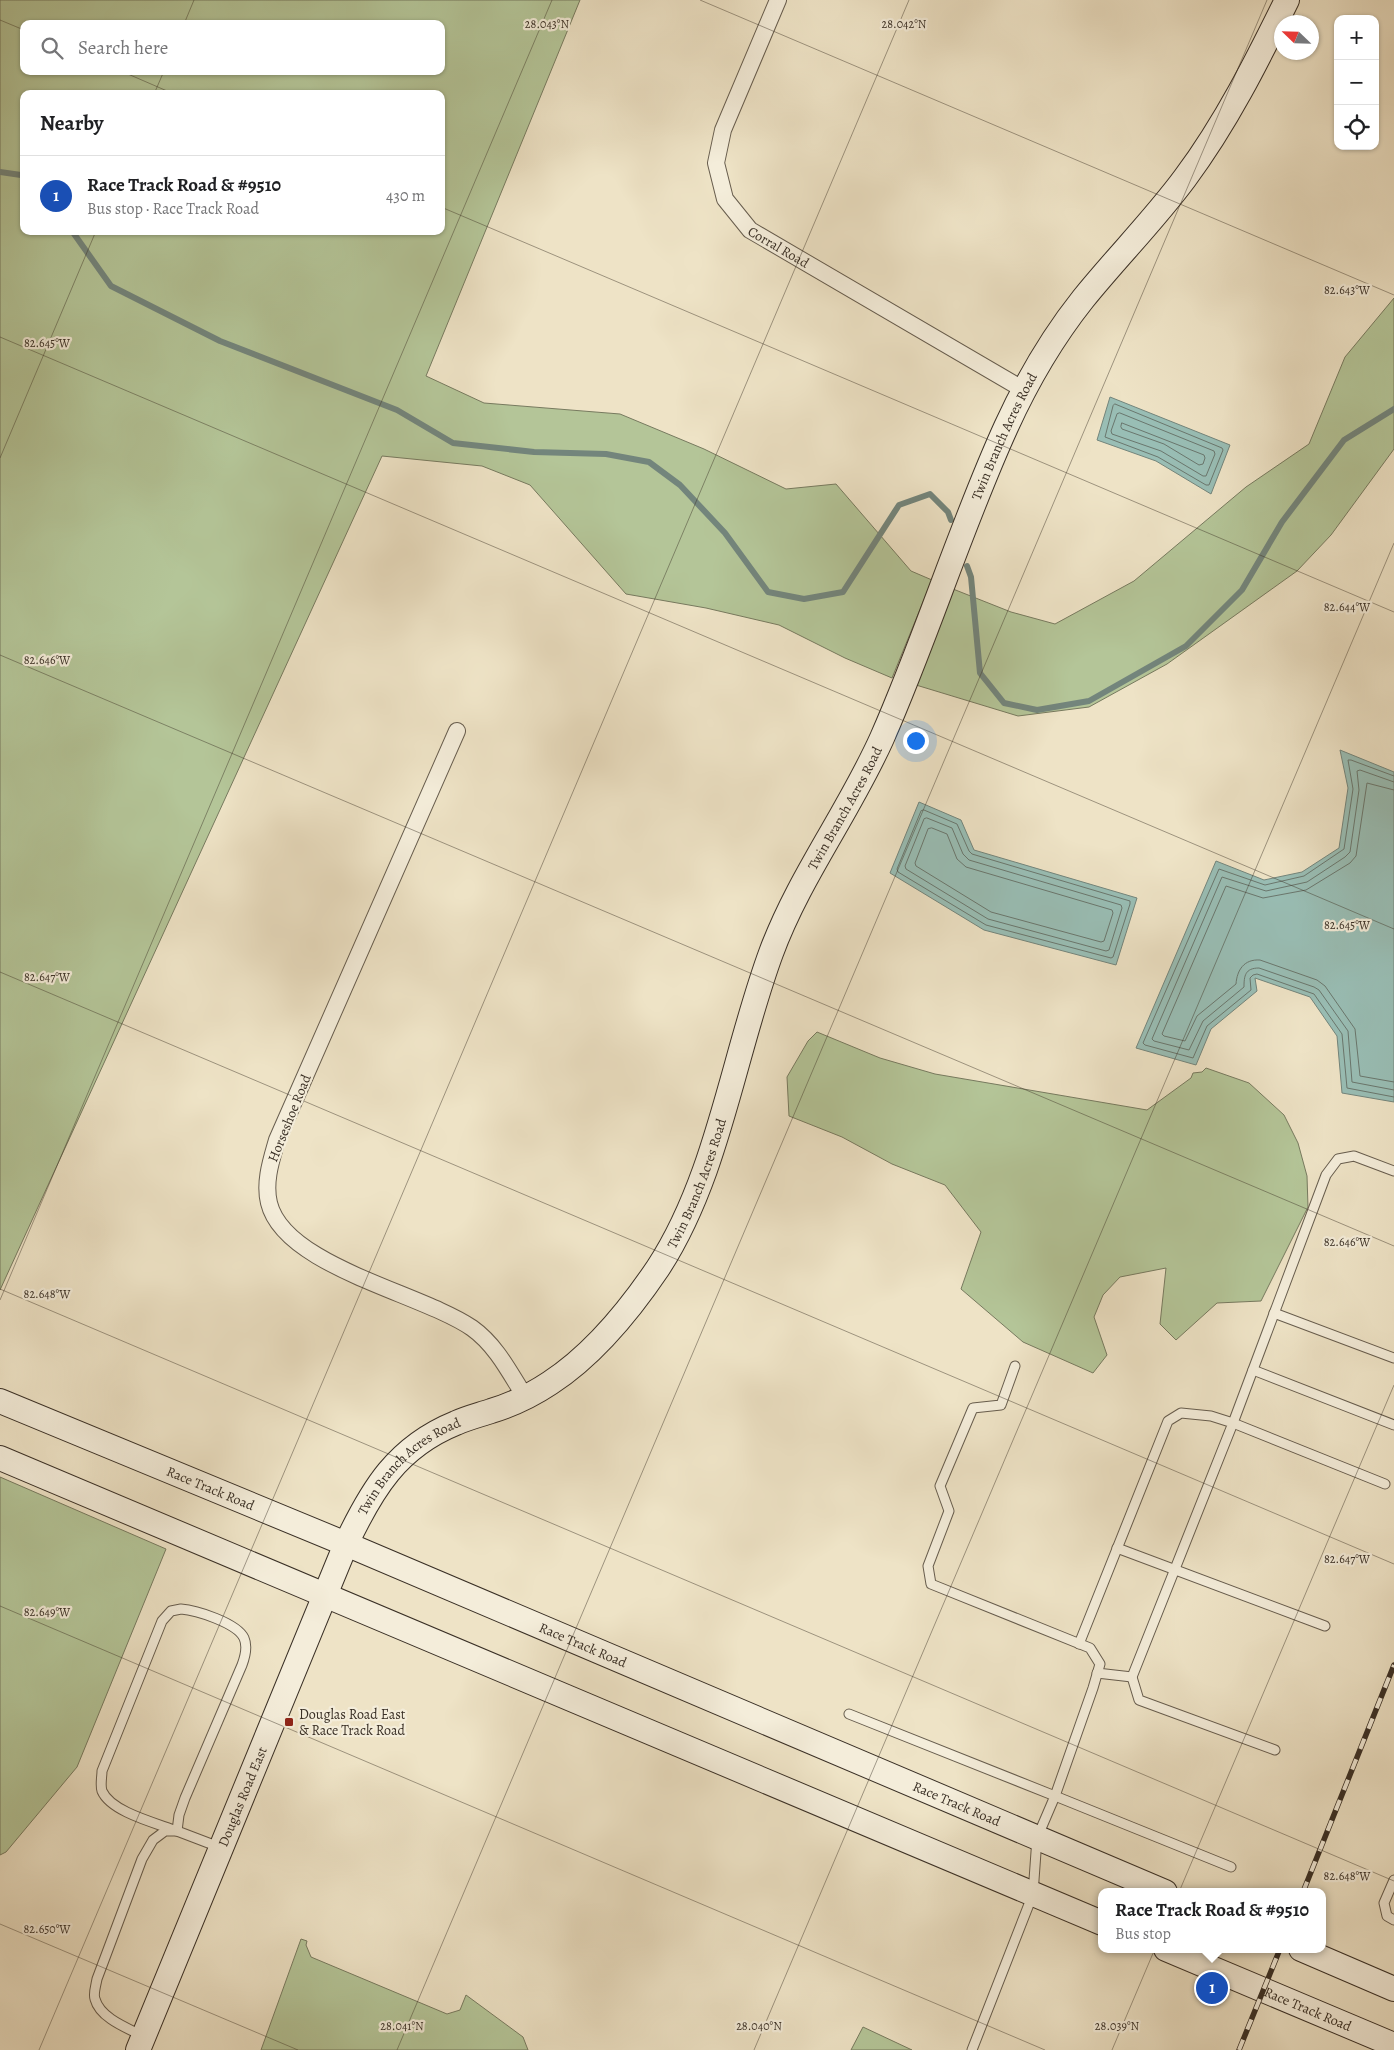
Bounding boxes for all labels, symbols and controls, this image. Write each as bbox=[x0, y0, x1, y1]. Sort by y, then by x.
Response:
north arrow bbox=[1274, 15, 1319, 60]
map controls bbox=[1334, 15, 1379, 150]
button: + bbox=[1334, 15, 1379, 60]
text: 28.043°N bbox=[525, 16, 569, 32]
text: 28.042°N bbox=[882, 16, 927, 32]
search box bbox=[20, 20, 445, 75]
icon: search bbox=[38, 34, 66, 62]
text: Search here bbox=[78, 35, 168, 61]
button: − bbox=[1334, 60, 1379, 105]
button: locate bbox=[1334, 105, 1379, 150]
text: Nearby bbox=[40, 109, 103, 137]
text: Race Track Road & #9510 bbox=[87, 172, 281, 198]
text: 1 bbox=[53, 185, 59, 207]
text: 430 m bbox=[386, 185, 425, 207]
text: Bus stop · Race Track Road bbox=[87, 198, 259, 220]
street label: Corral Road bbox=[744, 222, 813, 273]
text: 82.643°W bbox=[1324, 282, 1371, 298]
text: 82.645°W bbox=[24, 335, 71, 351]
street label: Twin Branch Acres Road bbox=[967, 369, 1042, 503]
text: 82.644°W bbox=[1324, 599, 1371, 615]
text: 82.646°W bbox=[24, 652, 71, 668]
your location bbox=[903, 728, 929, 754]
street label: Twin Branch Acres Road bbox=[803, 743, 887, 873]
text: 82.645°W bbox=[1324, 917, 1371, 933]
text: 82.647°W bbox=[24, 969, 71, 985]
street label: Horseshoe Road bbox=[263, 1071, 316, 1165]
street label: Twin Branch Acres Road bbox=[663, 1116, 731, 1252]
text: 82.646°W bbox=[1324, 1234, 1371, 1250]
text: 82.648°W bbox=[24, 1286, 71, 1302]
street label: Twin Branch Acres Road bbox=[353, 1413, 464, 1518]
street label: Race Track Road bbox=[164, 1462, 258, 1515]
text: 82.647°W bbox=[1324, 1551, 1371, 1567]
text: 82.649°W bbox=[24, 1604, 71, 1620]
street label: Race Track Road bbox=[536, 1618, 630, 1672]
place label: Douglas Road East & Race Track Road bbox=[299, 1705, 406, 1740]
marker: Douglas Road East & Race Track Road bbox=[283, 1716, 295, 1728]
street label: Douglas Road East bbox=[214, 1744, 272, 1850]
street label: Race Track Road bbox=[910, 1777, 1004, 1831]
text: 82.648°W bbox=[1324, 1868, 1371, 1884]
popup bbox=[1098, 1888, 1326, 1953]
text: Race Track Road & #9510 bbox=[1115, 1897, 1309, 1923]
text: 82.650°W bbox=[23, 1921, 71, 1937]
text: Bus stop bbox=[1115, 1923, 1171, 1945]
pin: 1 bbox=[1196, 1969, 1228, 2007]
street label: Race Track Road bbox=[1261, 1982, 1355, 2036]
text: 28.041°N bbox=[380, 2018, 424, 2034]
text: 28.040°N bbox=[736, 2018, 782, 2034]
text: 28.039°N bbox=[1095, 2018, 1140, 2034]

